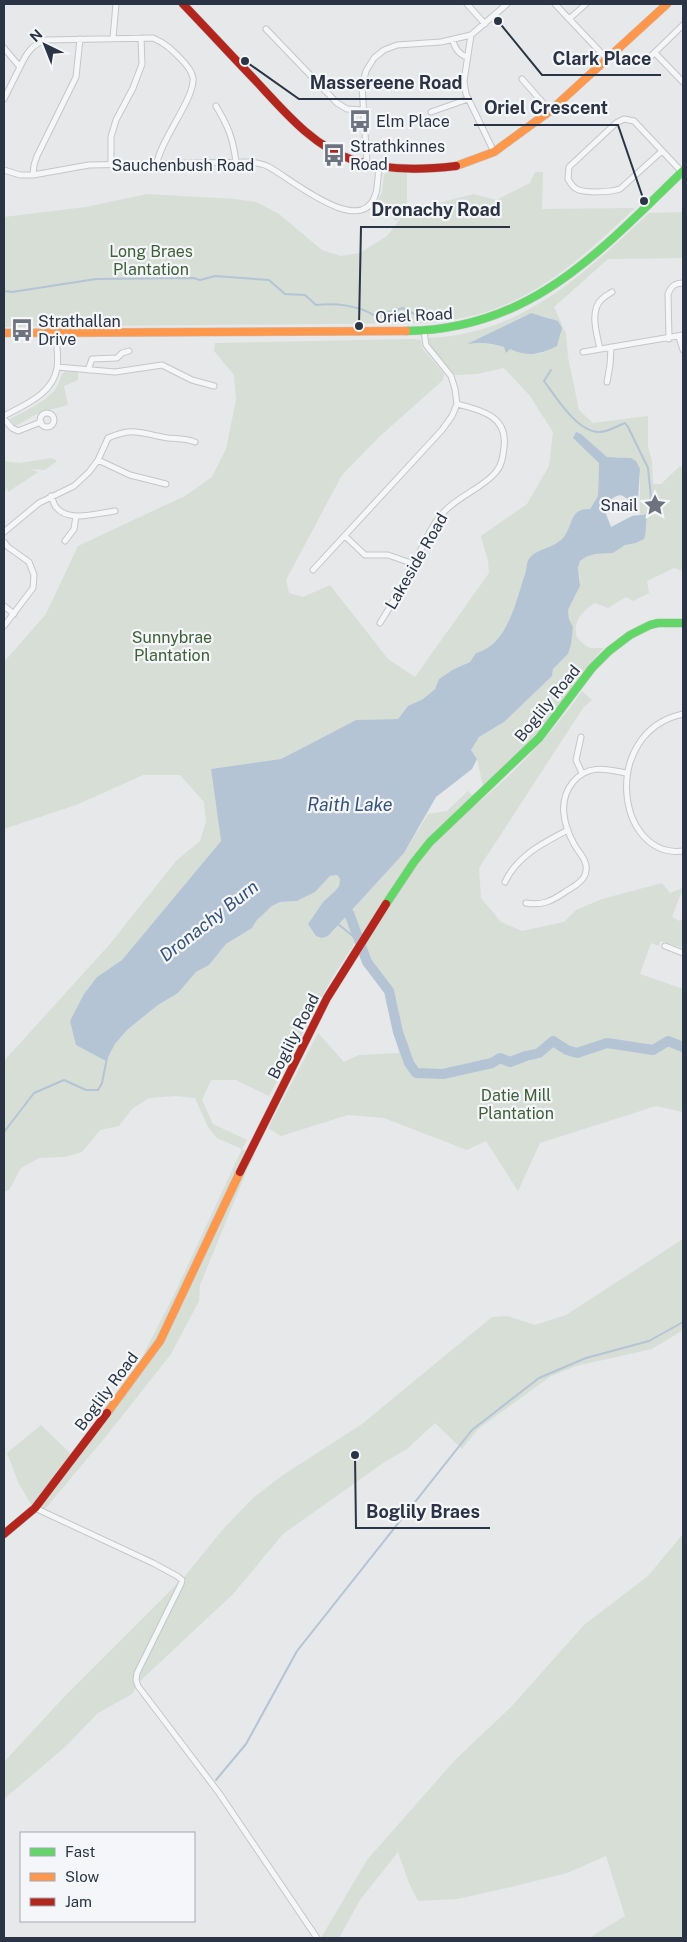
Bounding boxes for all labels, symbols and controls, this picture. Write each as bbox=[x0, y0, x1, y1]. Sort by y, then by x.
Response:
north arrow bbox=[20, 20, 70, 70]
text: N bbox=[27, 26, 46, 45]
callout: Clark Place bbox=[542, 42, 661, 75]
text: Clark Place bbox=[553, 48, 651, 69]
callout: Massereene Road bbox=[299, 66, 472, 99]
text: Massereene Road bbox=[310, 72, 462, 93]
callout: Oriel Crescent bbox=[474, 92, 618, 125]
text: Oriel Crescent bbox=[484, 97, 608, 118]
bus stop icon: Elm Place bbox=[347, 108, 373, 134]
place label: Elm Place bbox=[376, 112, 450, 131]
place label: Strathkinnes Road bbox=[350, 137, 445, 174]
bus stop icon: Strathkinnes Road bbox=[321, 142, 347, 168]
street label: Sauchenbush Road bbox=[112, 156, 254, 175]
callout: Dronachy Road bbox=[361, 194, 510, 227]
text: Dronachy Road bbox=[371, 199, 501, 220]
park label: Long Braes Plantation bbox=[109, 242, 193, 279]
street label: Oriel Road bbox=[375, 304, 453, 327]
place label: Strathallan Drive bbox=[38, 312, 121, 349]
bus stop icon: Strathallan Drive bbox=[9, 317, 35, 343]
place icon: Snail bbox=[642, 492, 668, 518]
place label: Snail bbox=[600, 496, 638, 515]
street label: Lakeside Road bbox=[381, 510, 452, 613]
park label: Sunnybrae Plantation bbox=[132, 628, 212, 665]
street label: Boglily Road bbox=[511, 661, 584, 746]
water label: Raith Lake bbox=[307, 794, 393, 815]
water label: Dronachy Burn bbox=[155, 876, 262, 966]
street label: Boglily Road bbox=[264, 990, 323, 1082]
park label: Datie Mill Plantation bbox=[478, 1086, 554, 1123]
street label: Boglily Road bbox=[71, 1348, 142, 1434]
callout: Boglily Braes bbox=[356, 1495, 490, 1528]
text: Boglily Braes bbox=[366, 1501, 480, 1522]
legend bbox=[20, 1832, 195, 1922]
text: Fast bbox=[65, 1843, 95, 1860]
text: Slow bbox=[65, 1868, 100, 1885]
text: Jam bbox=[65, 1893, 92, 1910]

